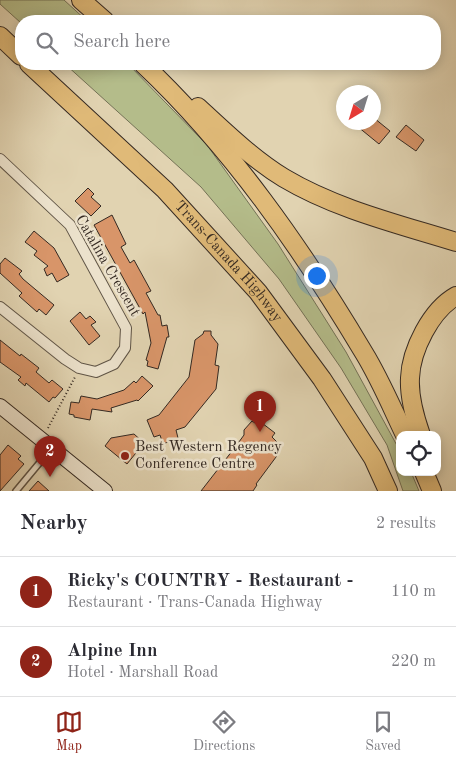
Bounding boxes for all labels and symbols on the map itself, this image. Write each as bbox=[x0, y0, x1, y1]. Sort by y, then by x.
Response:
north arrow bbox=[336, 85, 381, 130]
street label: Trans-Canada Highway bbox=[172, 198, 285, 325]
street label: Catalina Crescent bbox=[72, 213, 142, 319]
your location bbox=[304, 263, 330, 289]
pin: 1 bbox=[244, 391, 276, 432]
pin: 2 bbox=[34, 436, 66, 477]
place label: Best Western Regency Conference Centre bbox=[135, 440, 282, 472]
marker: Best Western Regency Conference Centre bbox=[119, 450, 131, 462]

